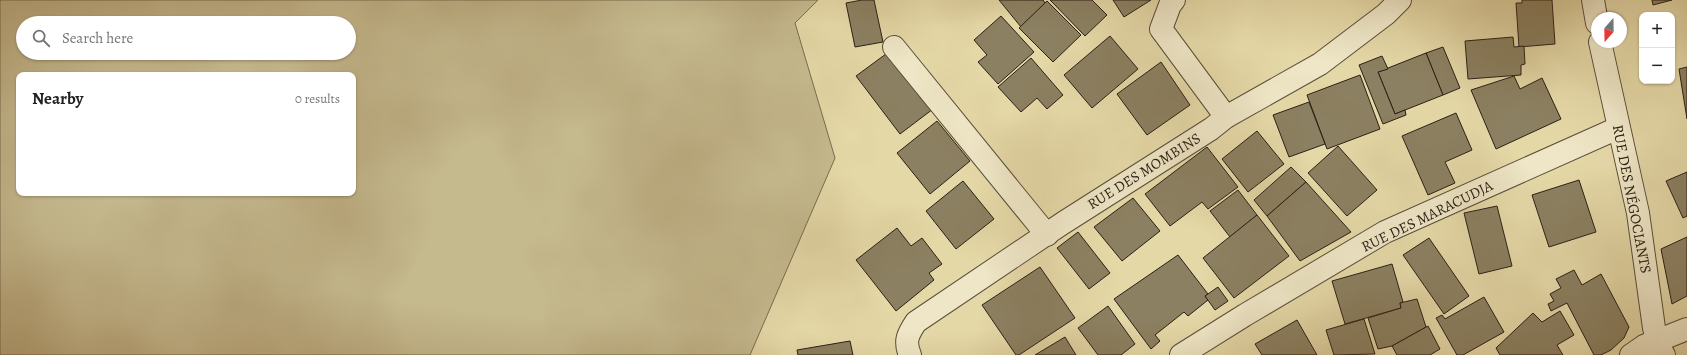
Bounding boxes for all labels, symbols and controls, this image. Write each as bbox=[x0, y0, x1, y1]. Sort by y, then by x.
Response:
north arrow bbox=[1591, 12, 1627, 48]
map controls bbox=[1639, 12, 1675, 84]
button: + bbox=[1639, 12, 1675, 48]
search box bbox=[16, 16, 356, 60]
icon: search bbox=[30, 27, 52, 49]
text: Search here bbox=[62, 28, 133, 48]
button: − bbox=[1639, 48, 1675, 84]
text: Nearby bbox=[32, 87, 83, 110]
text: 0 results bbox=[295, 90, 340, 107]
street label: RUE DES NÉGOCIANTS bbox=[1608, 123, 1656, 275]
street label: RUE DES MOMBINS bbox=[1084, 128, 1204, 214]
street label: RUE DES MARACUDJA bbox=[1358, 175, 1496, 257]

